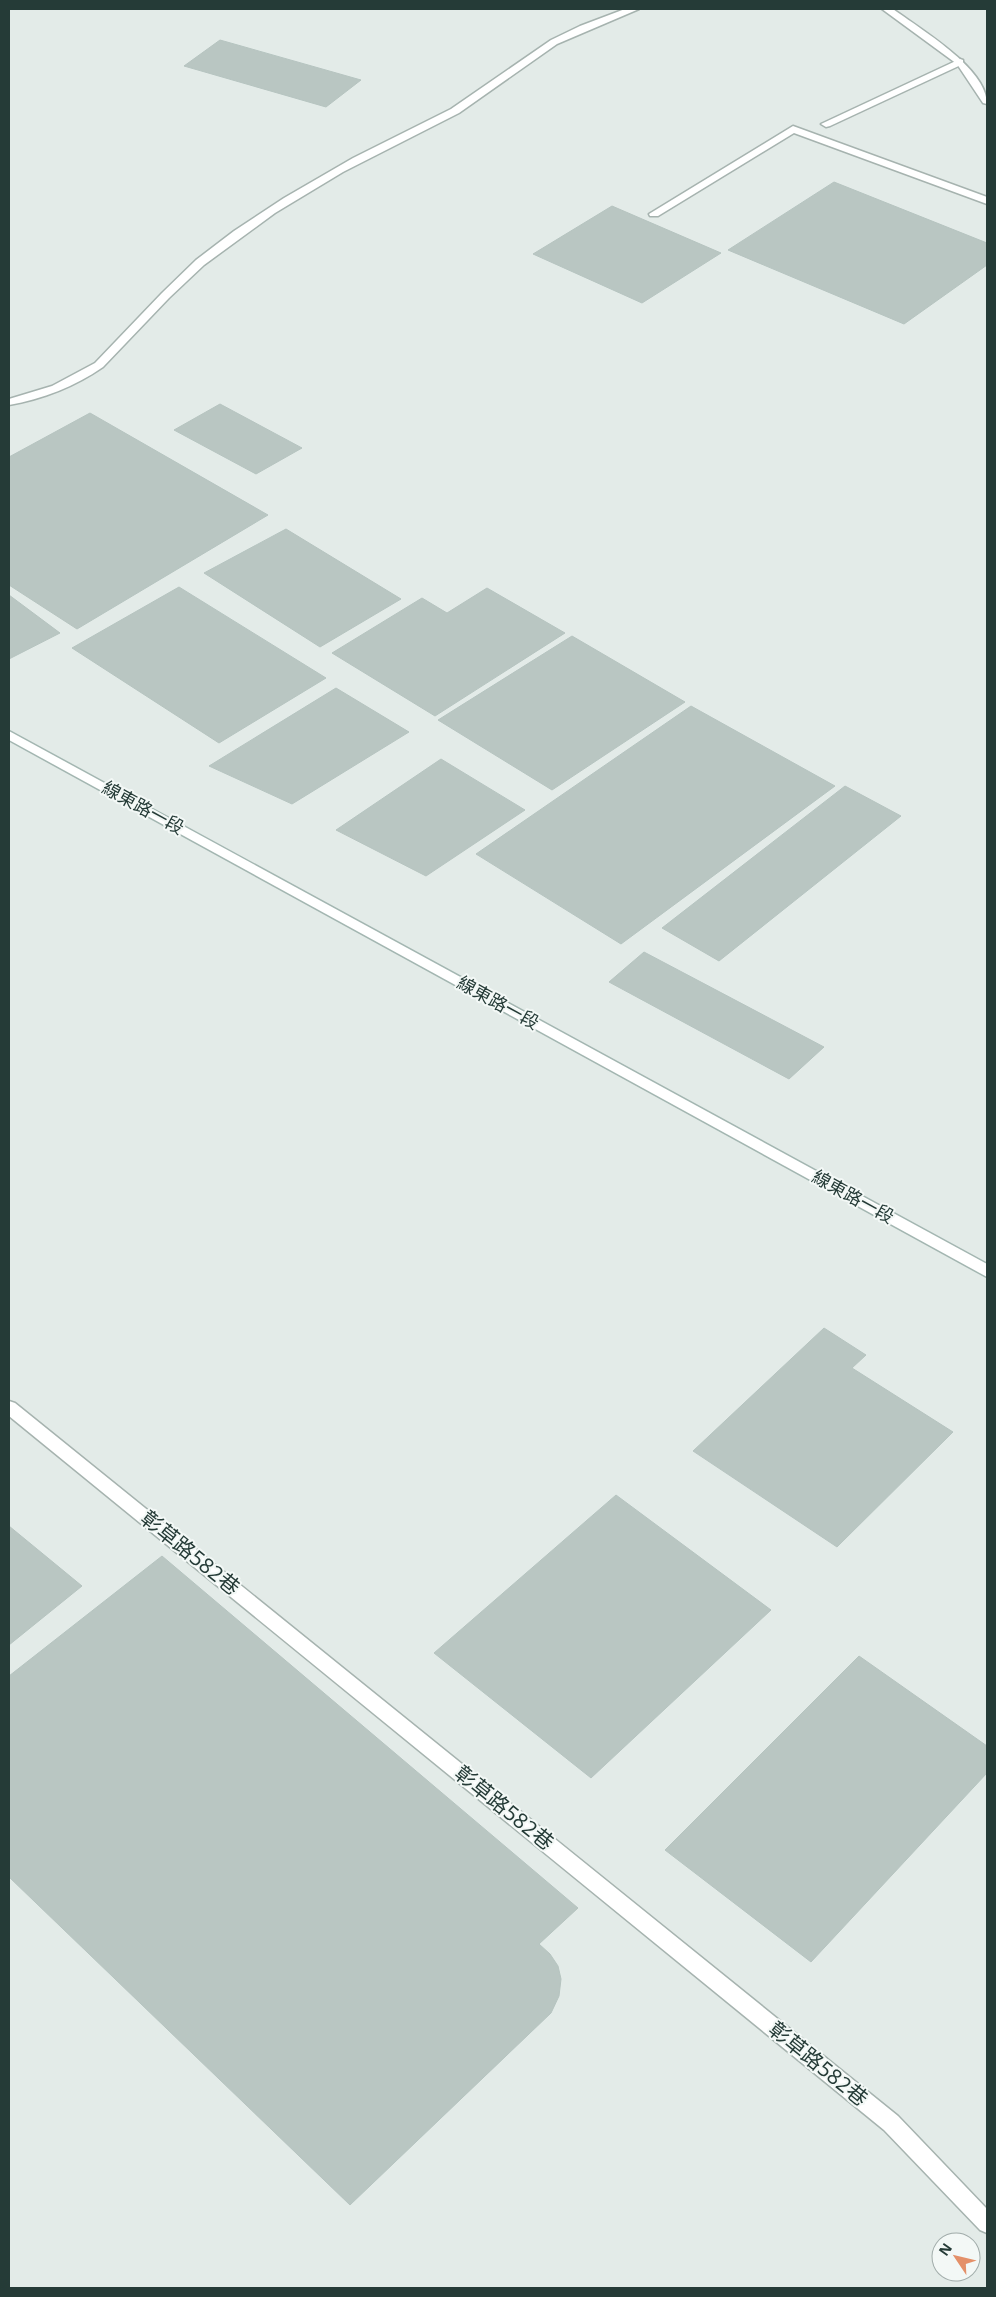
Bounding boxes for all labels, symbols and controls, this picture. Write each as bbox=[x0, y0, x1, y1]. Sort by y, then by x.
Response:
street label: 線東路一段 bbox=[98, 775, 189, 839]
street label: 線東路一段 bbox=[453, 970, 544, 1034]
street label: 線東路一段 bbox=[808, 1164, 899, 1228]
street label: 彰草路582巷 bbox=[135, 1504, 246, 1601]
street label: 彰草路582巷 bbox=[449, 1759, 560, 1856]
street label: 彰草路582巷 bbox=[763, 2015, 874, 2112]
north arrow bbox=[931, 2232, 981, 2282]
text: N bbox=[934, 2239, 956, 2259]

